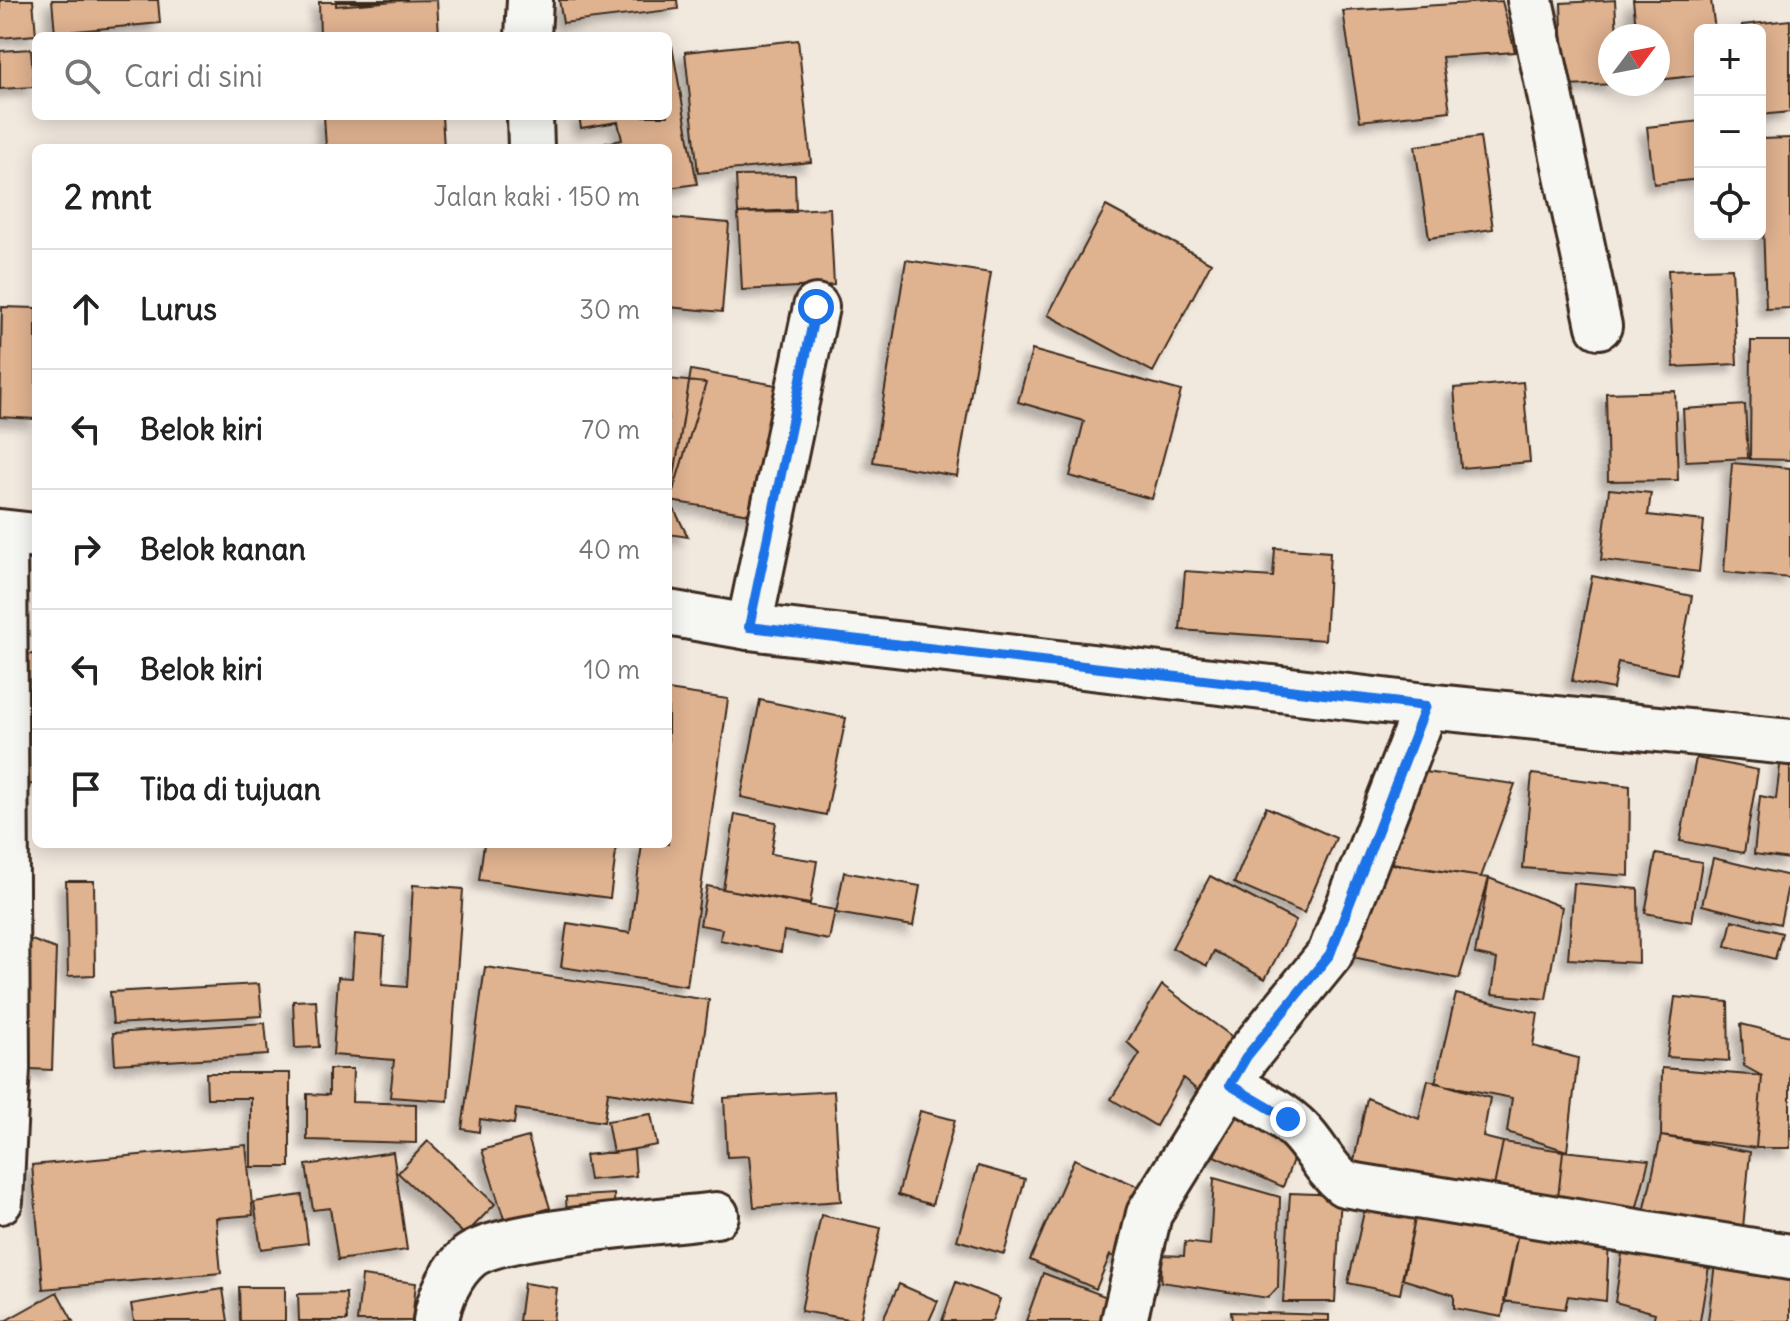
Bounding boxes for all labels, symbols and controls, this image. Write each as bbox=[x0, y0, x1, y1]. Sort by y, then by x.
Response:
north arrow bbox=[1598, 24, 1670, 96]
map controls bbox=[1694, 24, 1766, 240]
button: + bbox=[1694, 24, 1766, 96]
search box bbox=[32, 32, 672, 120]
icon: search bbox=[60, 54, 104, 98]
text: Cari di sini bbox=[124, 57, 263, 95]
button: − bbox=[1694, 96, 1766, 168]
button: locate bbox=[1694, 168, 1766, 240]
text: 2 mnt bbox=[64, 175, 151, 218]
text: Jalan kaki · 150 m bbox=[434, 180, 640, 213]
icon: ahead bbox=[64, 287, 108, 331]
route start bbox=[798, 289, 834, 325]
text: Lurus bbox=[140, 290, 217, 328]
text: 30 m bbox=[579, 293, 640, 326]
icon: left bbox=[64, 407, 108, 451]
text: Belok kiri bbox=[140, 410, 263, 448]
text: 70 m bbox=[581, 413, 640, 446]
icon: right bbox=[64, 527, 108, 571]
text: Belok kanan bbox=[140, 530, 306, 568]
text: 40 m bbox=[579, 533, 640, 566]
icon: left bbox=[64, 647, 108, 691]
text: Belok kiri bbox=[140, 650, 263, 688]
text: 10 m bbox=[584, 653, 640, 686]
icon: arrive bbox=[64, 767, 108, 811]
text: Tiba di tujuan bbox=[140, 770, 321, 808]
route end bbox=[1270, 1101, 1306, 1137]

